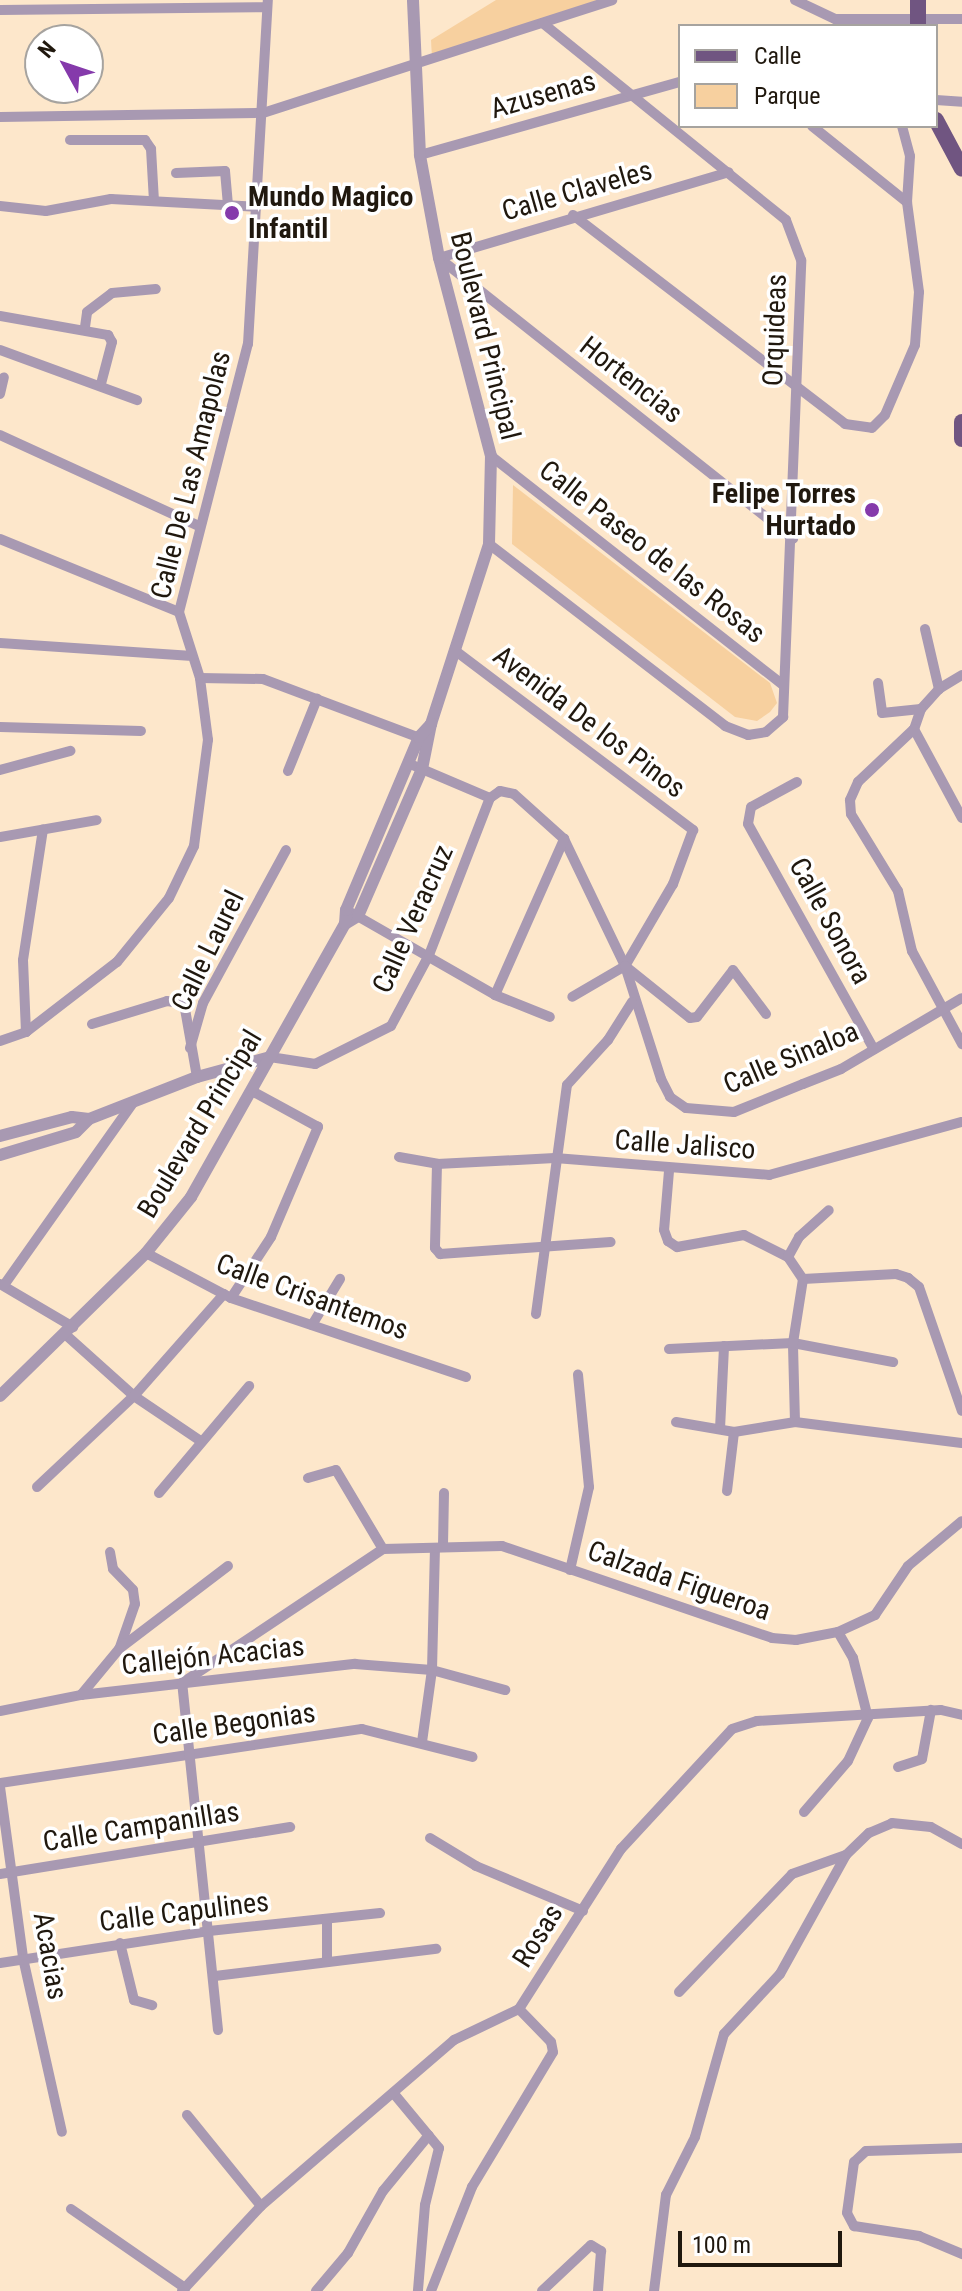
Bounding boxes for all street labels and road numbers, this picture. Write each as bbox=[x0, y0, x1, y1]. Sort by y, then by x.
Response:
street label: Azusenas bbox=[487, 64, 599, 126]
street label: Calle Claveles bbox=[498, 154, 656, 228]
street label: Boulevard Principal bbox=[443, 229, 527, 443]
street label: Orquideas bbox=[756, 273, 794, 387]
street label: Hortencias bbox=[573, 329, 689, 431]
street label: Calle De Las Amapolas bbox=[144, 348, 238, 602]
street label: Calle Paseo de las Rosas bbox=[532, 453, 772, 651]
street label: Avenida De los Pinos bbox=[486, 639, 692, 805]
street label: Calle Veracruz bbox=[365, 840, 461, 998]
street label: Calle Sonora bbox=[782, 852, 878, 990]
street label: Calle Laurel bbox=[164, 885, 252, 1017]
street label: Calle Sinaloa bbox=[718, 1015, 864, 1101]
street label: Boulevard Principal bbox=[131, 1024, 269, 1224]
street label: Calle Jalisco bbox=[613, 1123, 757, 1167]
street label: Calle Crisantemos bbox=[212, 1247, 412, 1347]
street label: Calzada Figueroa bbox=[583, 1534, 775, 1628]
street label: Callejón Acacias bbox=[120, 1630, 306, 1682]
street label: Calle Begonias bbox=[150, 1696, 318, 1752]
street label: Calle Campanillas bbox=[40, 1795, 242, 1859]
street label: Calle Capulines bbox=[97, 1885, 271, 1939]
street label: Rosas bbox=[506, 1898, 570, 1974]
street label: Acacias bbox=[26, 1910, 74, 2002]

